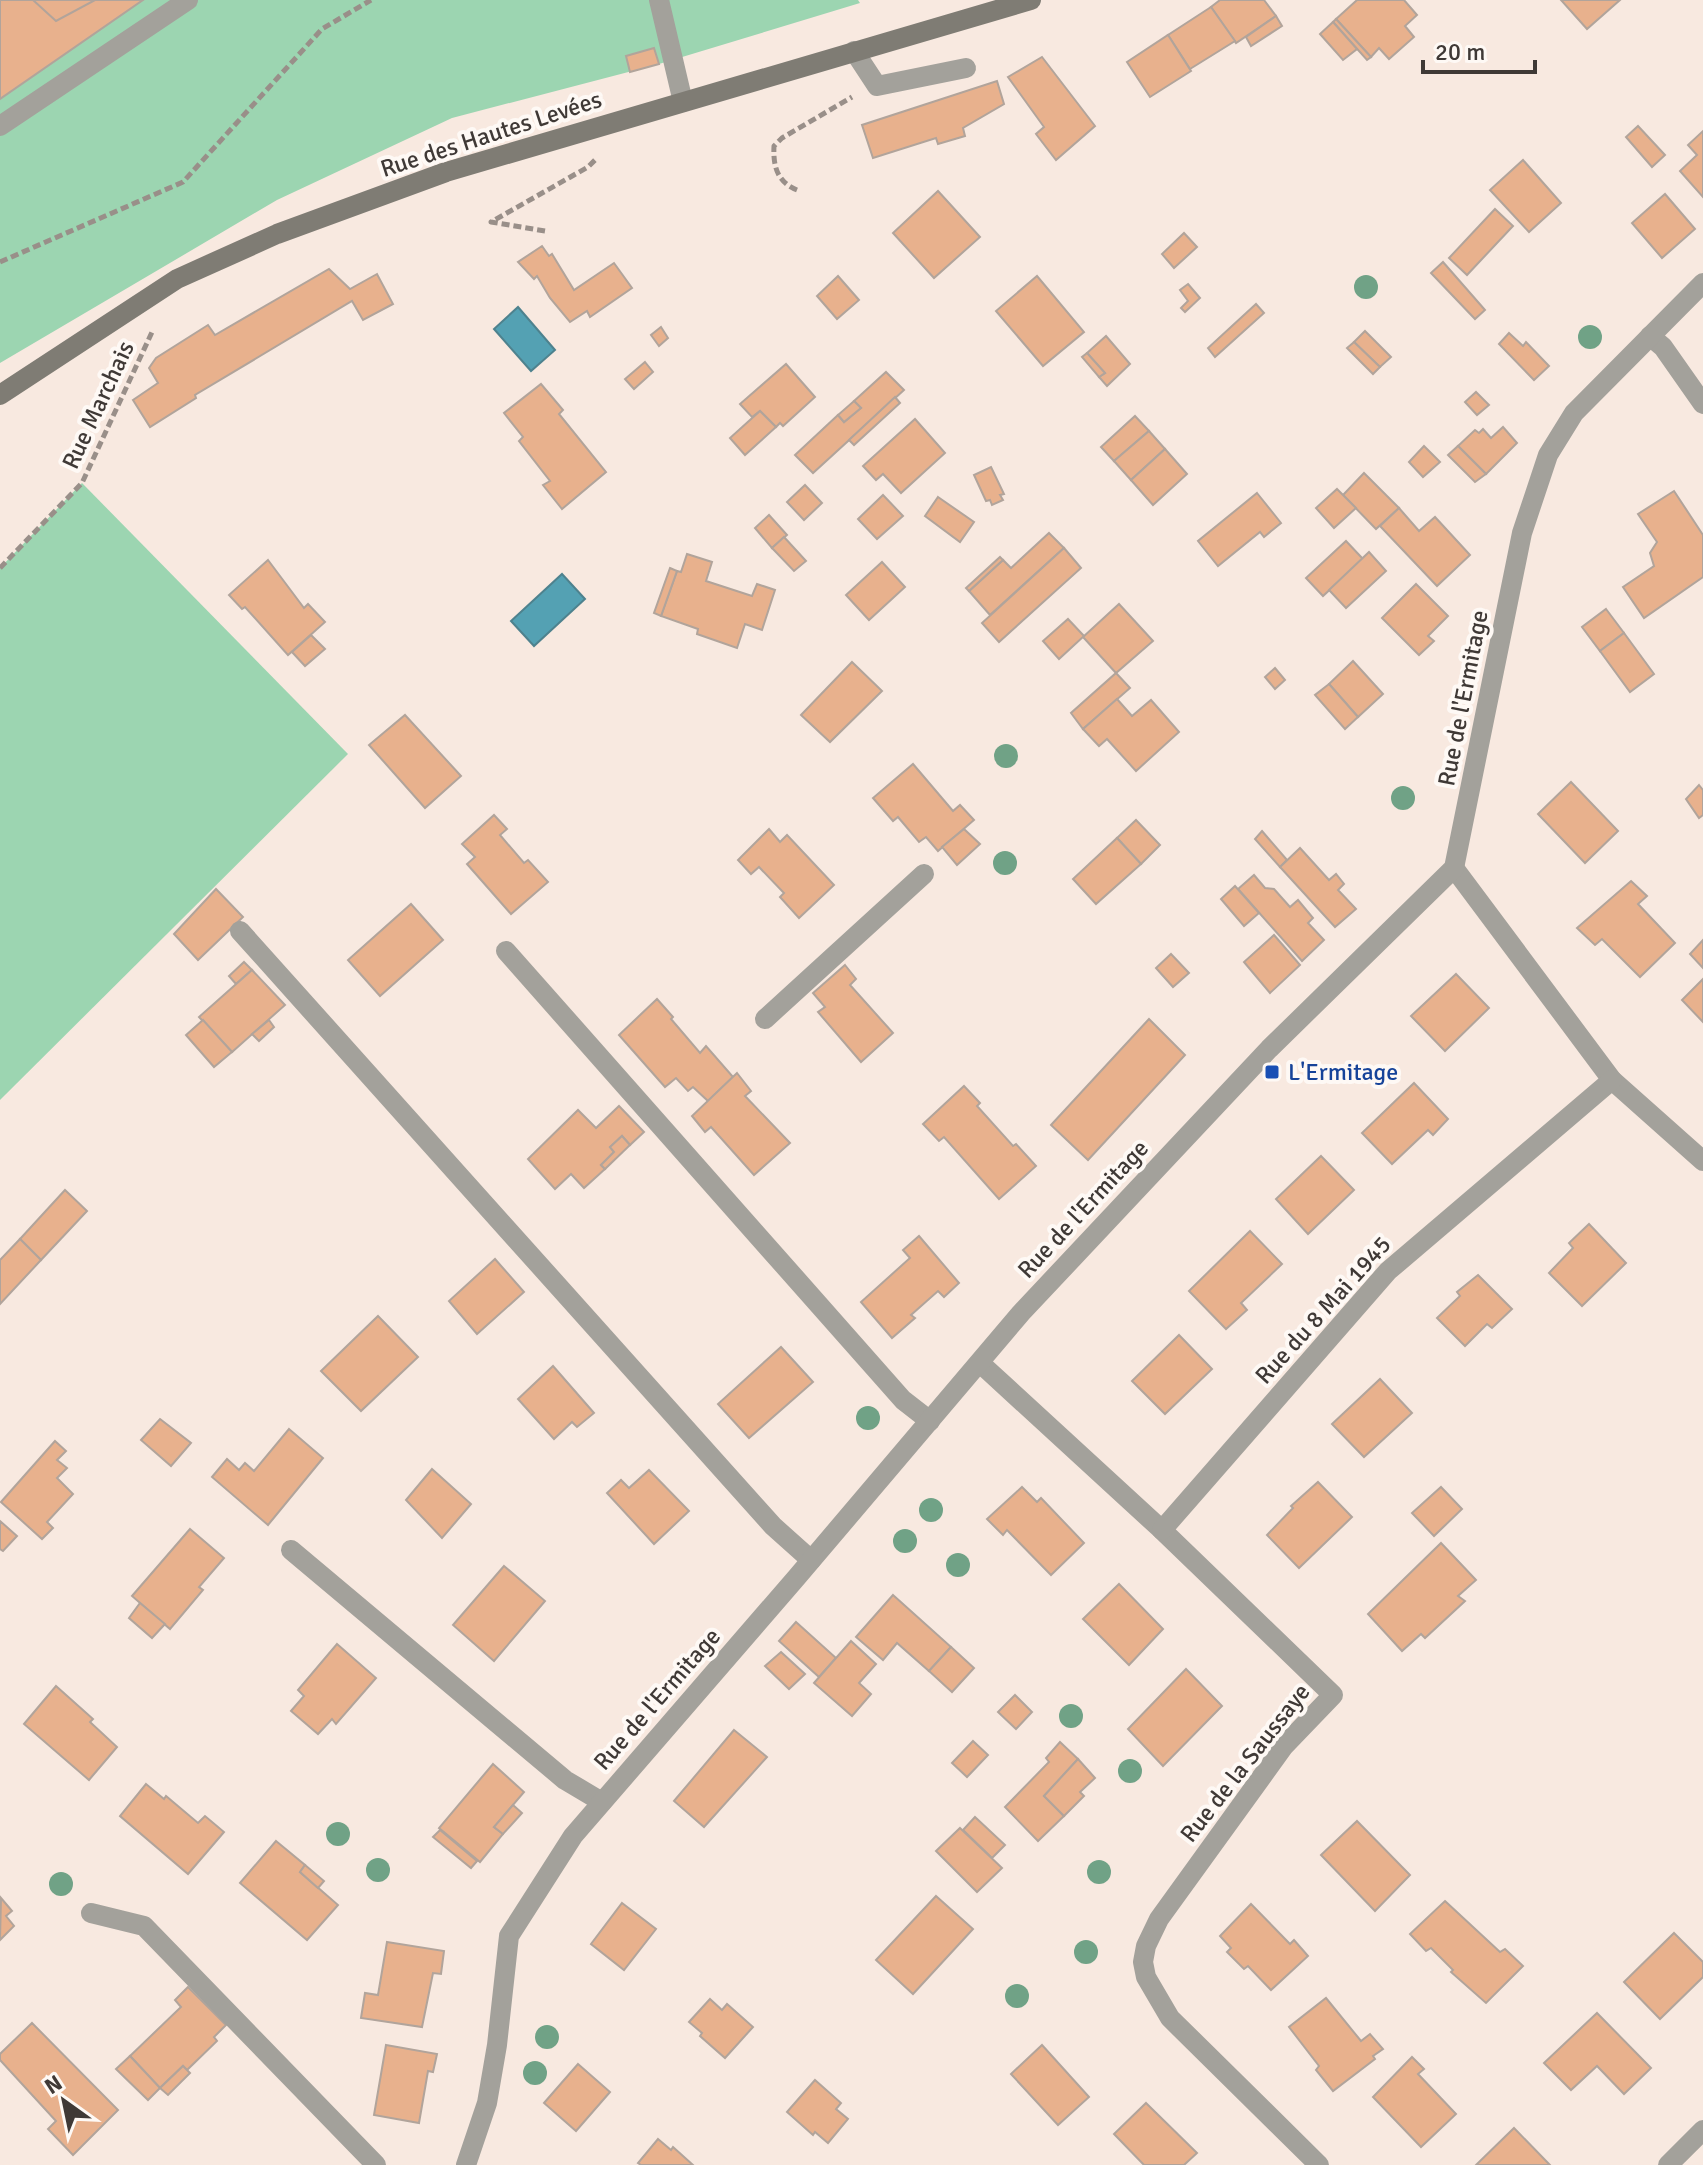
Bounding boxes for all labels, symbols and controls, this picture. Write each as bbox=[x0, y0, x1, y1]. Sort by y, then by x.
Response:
scale bar bbox=[1423, 24, 1535, 74]
text: 20 m bbox=[1435, 37, 1485, 67]
street label: Rue des Hautes Levées bbox=[377, 84, 605, 184]
street label: Rue Marchais bbox=[55, 336, 141, 474]
street label: Rue de l'Ermitage bbox=[1431, 607, 1495, 789]
place label: L'Ermitage bbox=[1288, 1057, 1398, 1087]
marker: L'Ermitage bbox=[1263, 1063, 1281, 1081]
street label: Rue de l'Ermitage bbox=[1011, 1133, 1155, 1285]
street label: Rue du 8 Mai 1945 bbox=[1249, 1230, 1397, 1390]
street label: Rue de l'Ermitage bbox=[587, 1622, 727, 1776]
street label: Rue de la Saussaye bbox=[1174, 1678, 1316, 1848]
north arrow bbox=[24, 2061, 104, 2141]
text: N bbox=[40, 2069, 67, 2100]

